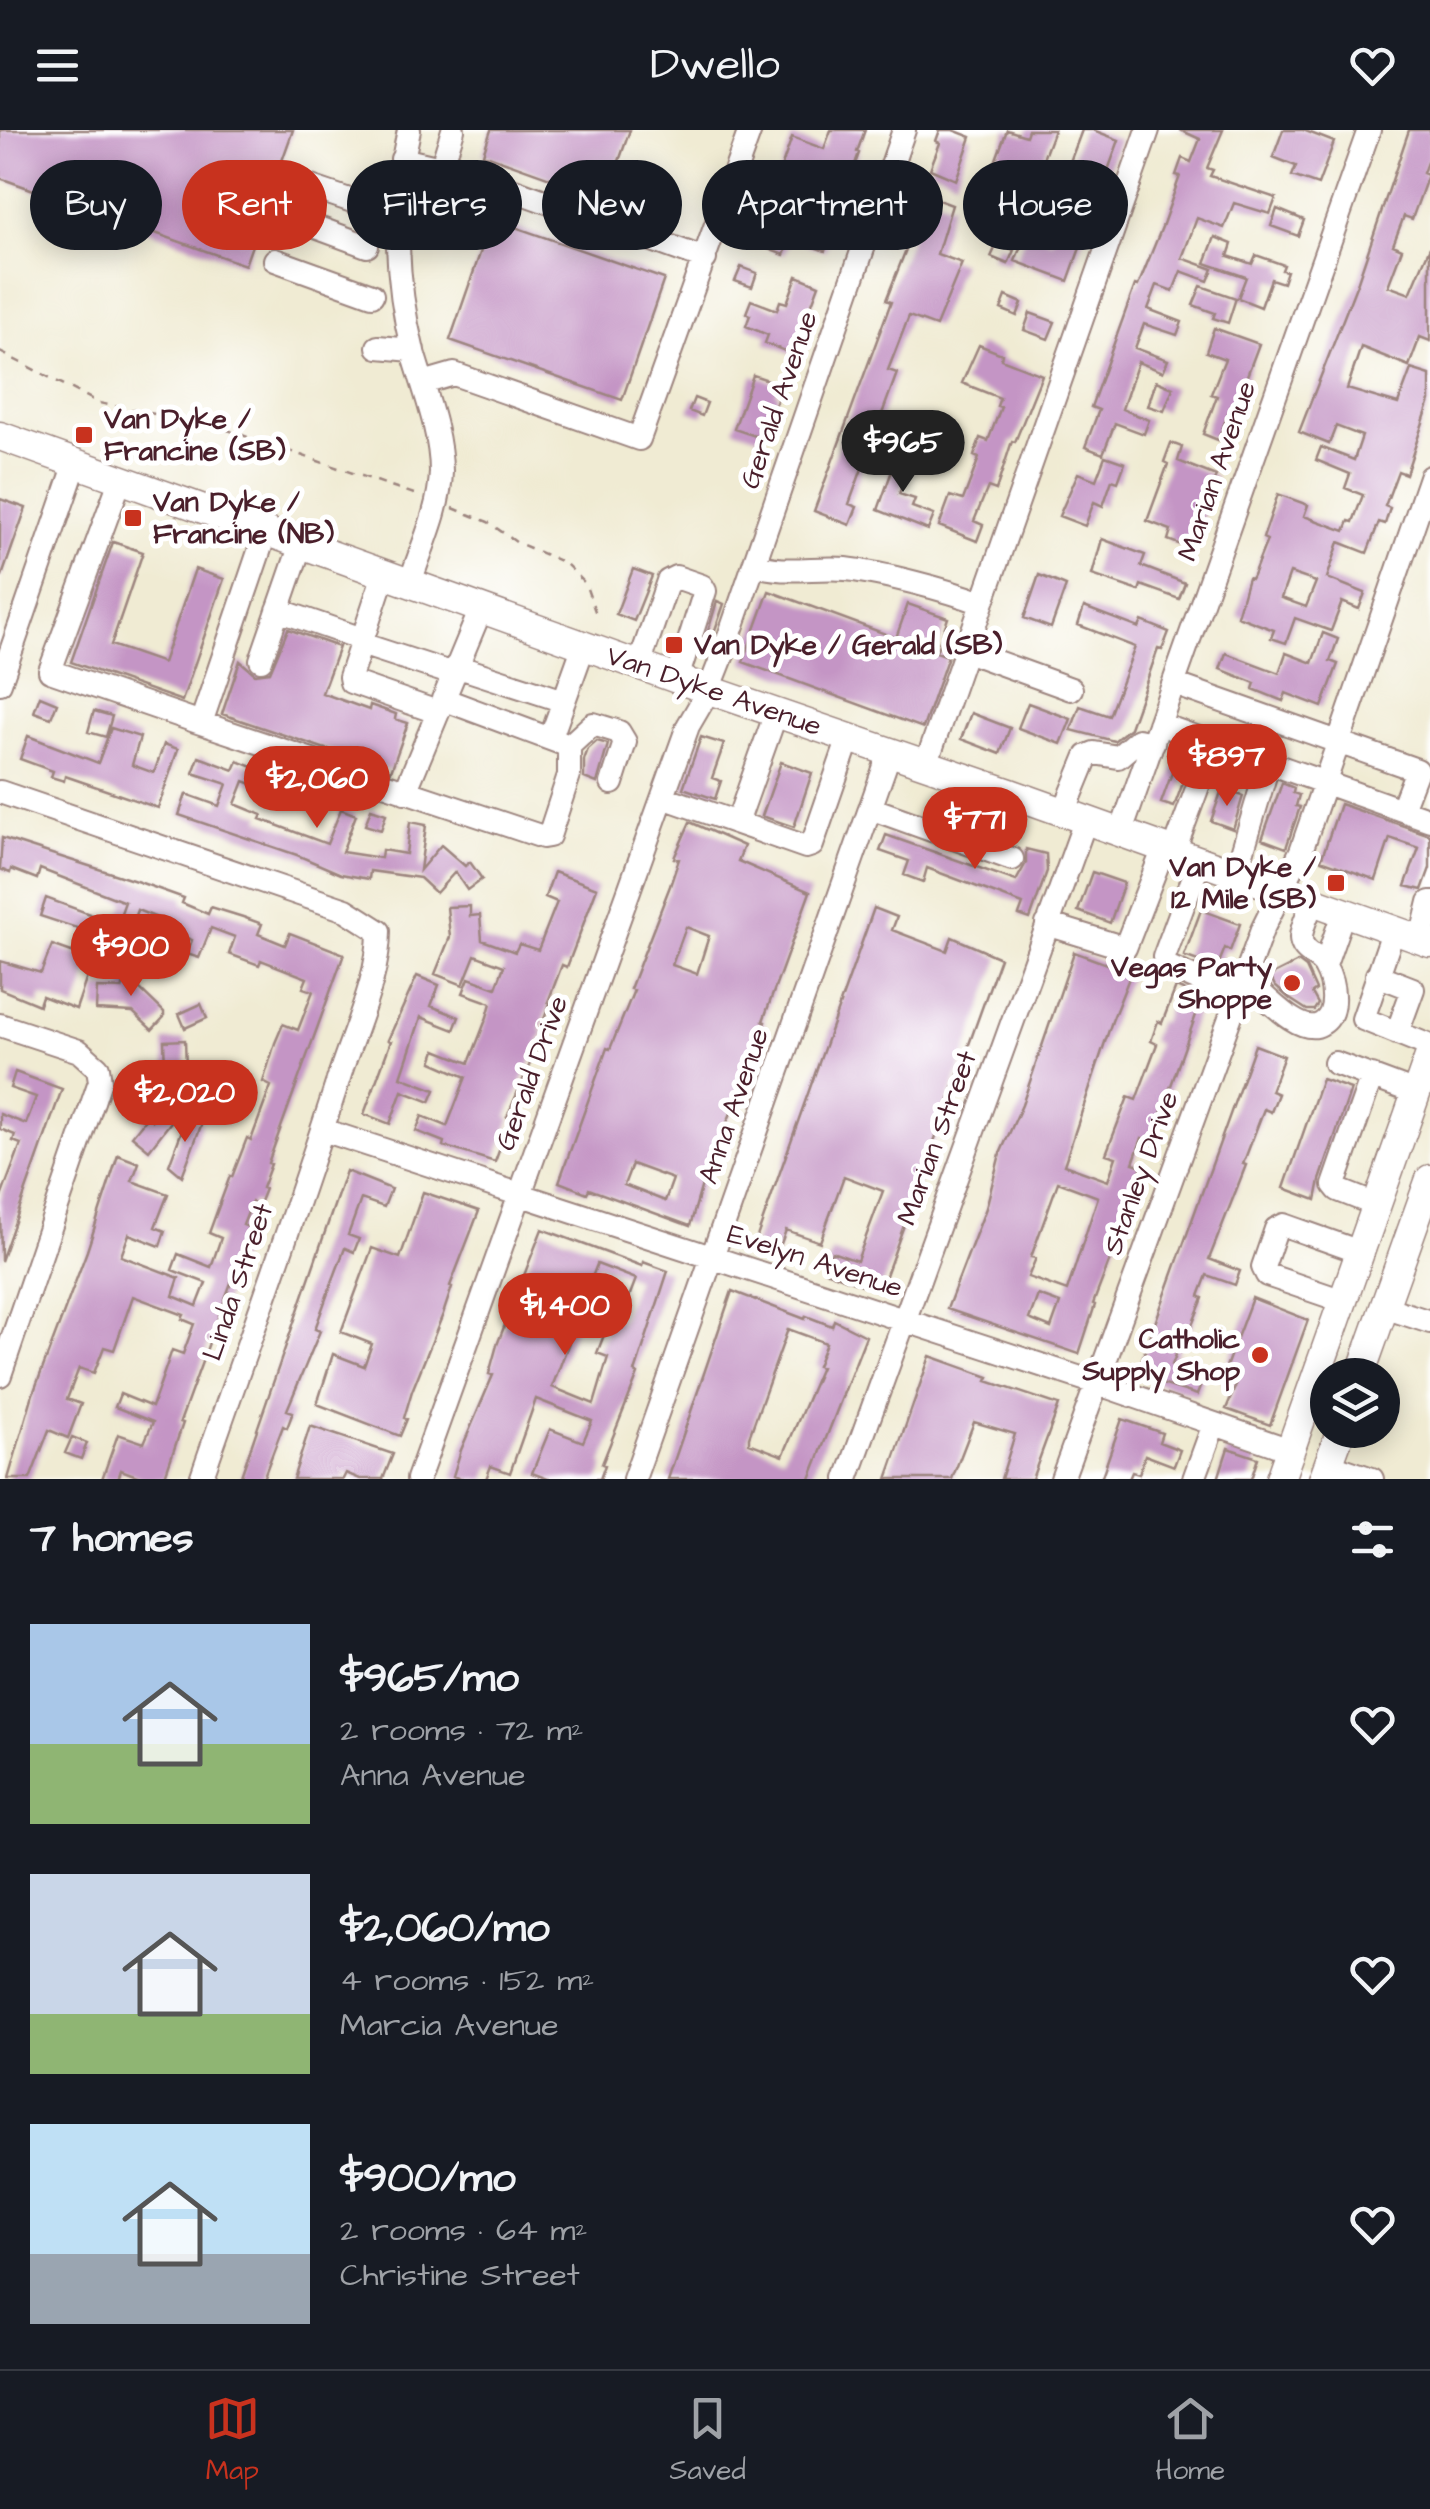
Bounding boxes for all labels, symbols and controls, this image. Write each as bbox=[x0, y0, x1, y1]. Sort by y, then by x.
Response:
text: Dwello bbox=[650, 34, 780, 96]
icon: menu bbox=[30, 38, 85, 93]
icon: heart bbox=[1345, 38, 1400, 93]
chip: Buy bbox=[30, 160, 162, 250]
chip: Rent bbox=[182, 160, 327, 250]
chip: Filters bbox=[347, 160, 522, 250]
chip: New bbox=[542, 160, 682, 250]
chip: Apartment bbox=[702, 160, 943, 250]
chip: House bbox=[963, 160, 1128, 250]
street label: Gerald Avenue bbox=[730, 306, 828, 494]
street label: Marian Avenue bbox=[1168, 376, 1266, 566]
place label: Van Dyke / Francine (SB) bbox=[103, 400, 286, 471]
pin: $965 bbox=[844, 410, 962, 495]
text: $965 bbox=[864, 420, 942, 465]
marker: Van Dyke / Francine (SB) bbox=[73, 424, 95, 446]
place label: Van Dyke / Francine (NB) bbox=[152, 483, 334, 554]
marker: Van Dyke / Francine (NB) bbox=[122, 507, 144, 529]
place label: Van Dyke / Gerald (SB) bbox=[693, 626, 1002, 668]
marker: Van Dyke / Gerald (SB) bbox=[663, 634, 685, 656]
street label: Van Dyke Avenue bbox=[601, 636, 827, 748]
pin: $897 bbox=[1168, 724, 1286, 809]
text: $897 bbox=[1189, 734, 1265, 779]
pin: $2,060 bbox=[236, 746, 398, 831]
text: $2,060 bbox=[266, 756, 368, 801]
pin: $771 bbox=[916, 787, 1034, 872]
text: $771 bbox=[944, 797, 1006, 842]
place label: Van Dyke / 12 Mile (SB) bbox=[1168, 848, 1316, 919]
marker: Van Dyke / 12 Mile (SB) bbox=[1325, 872, 1347, 894]
pin: $900 bbox=[72, 914, 190, 999]
text: $900 bbox=[93, 924, 169, 969]
place label: Vegas Party Shoppe bbox=[1110, 948, 1273, 1020]
marker: Vegas Party Shoppe bbox=[1281, 972, 1303, 994]
street label: Gerald Drive bbox=[486, 990, 578, 1156]
street label: Anna Avenue bbox=[689, 1023, 779, 1189]
street label: Marian Street bbox=[887, 1045, 987, 1231]
pin: $2,020 bbox=[104, 1060, 266, 1145]
text: $2,020 bbox=[135, 1070, 235, 1115]
street label: Stanley Drive bbox=[1093, 1086, 1190, 1261]
street label: Linda Street bbox=[193, 1198, 283, 1366]
street label: Evelyn Avenue bbox=[722, 1214, 908, 1310]
pin: $1,400 bbox=[484, 1273, 646, 1358]
text: $1,400 bbox=[520, 1283, 610, 1328]
place label: Catholic Supply Shop bbox=[1081, 1320, 1240, 1394]
marker: Catholic Supply Shop bbox=[1249, 1344, 1271, 1366]
map controls bbox=[1310, 1358, 1400, 1448]
button: layers bbox=[1310, 1358, 1400, 1448]
text: 7 homes bbox=[30, 1510, 194, 1568]
icon: filters bbox=[1345, 1512, 1400, 1567]
text: $965/mo bbox=[340, 1650, 519, 1708]
icon: home bbox=[110, 1664, 230, 1784]
icon: heart bbox=[1345, 1697, 1400, 1752]
text: 2 rooms · 72 m² bbox=[340, 1708, 584, 1753]
text: Anna Avenue bbox=[340, 1753, 526, 1798]
text: $2,060/mo bbox=[340, 1900, 550, 1958]
icon: home bbox=[110, 1914, 230, 2034]
icon: heart bbox=[1345, 1947, 1400, 2002]
text: 4 rooms · 152 m² bbox=[340, 1958, 594, 2003]
text: Marcia Avenue bbox=[340, 2003, 559, 2048]
text: $900/mo bbox=[340, 2150, 516, 2208]
icon: home bbox=[110, 2164, 230, 2284]
icon: heart bbox=[1345, 2197, 1400, 2252]
text: 2 rooms · 64 m² bbox=[340, 2208, 587, 2253]
text: Christine Street bbox=[340, 2253, 580, 2298]
tab: Map bbox=[205, 2391, 260, 2490]
tab: Saved bbox=[670, 2391, 746, 2490]
tab: Home bbox=[1155, 2391, 1225, 2490]

